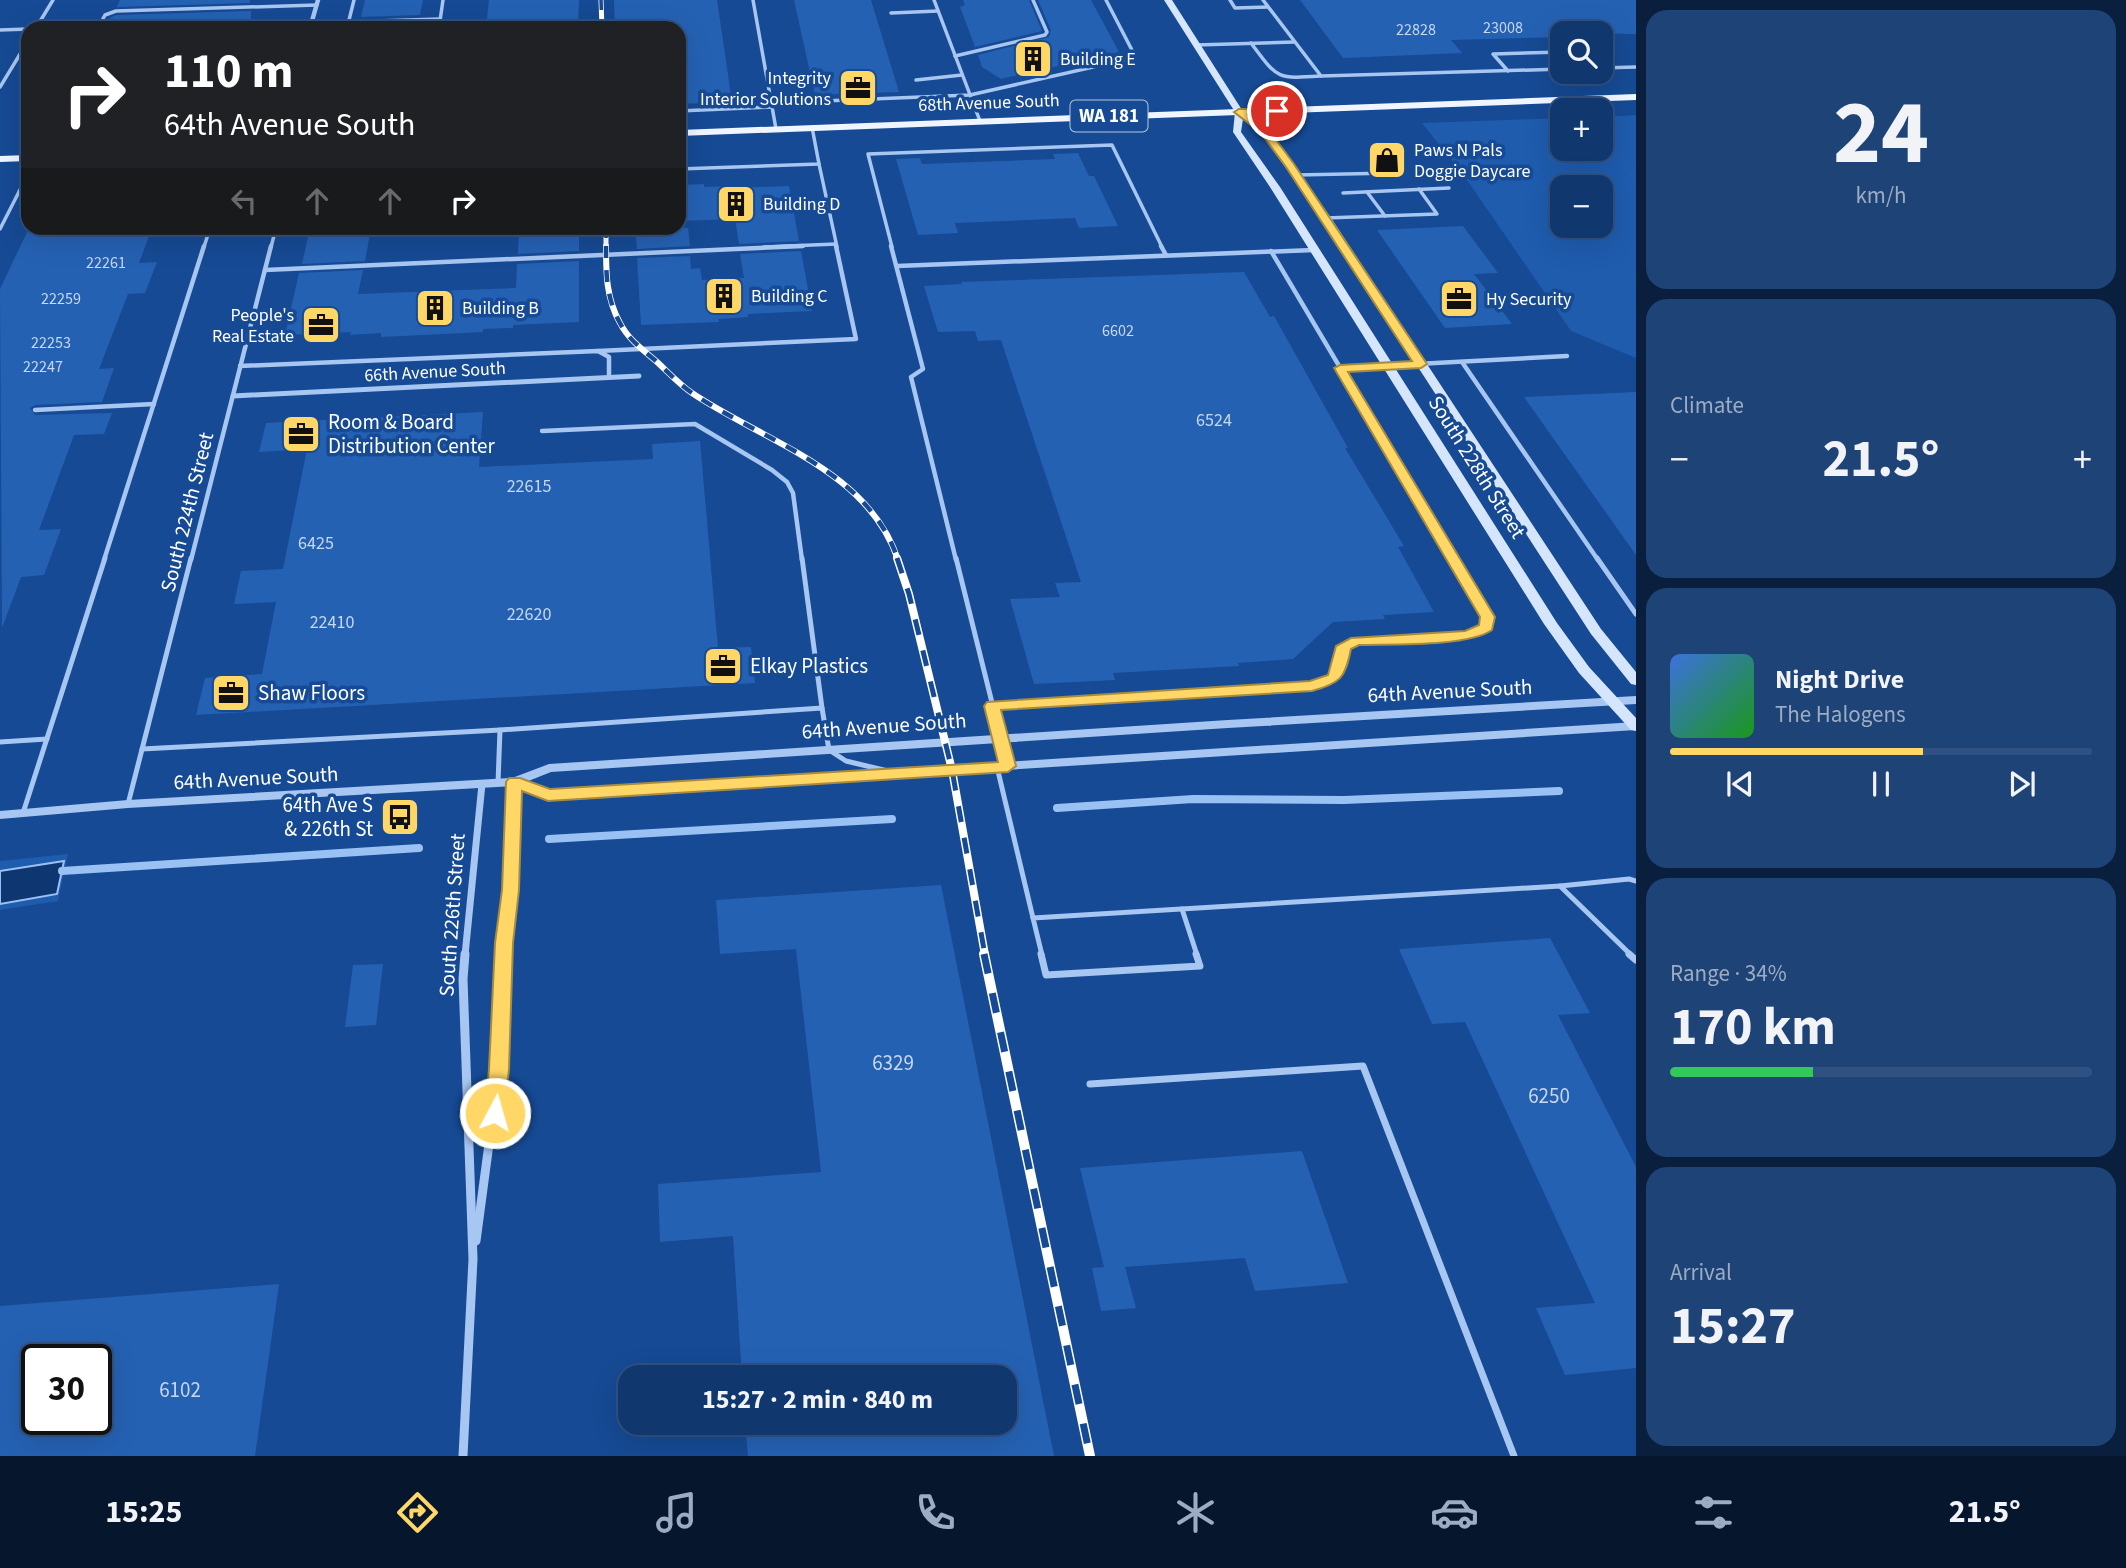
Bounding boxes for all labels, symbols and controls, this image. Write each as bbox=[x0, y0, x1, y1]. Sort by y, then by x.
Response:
house number: 23008 bbox=[1483, 17, 1523, 39]
house number: 22828 bbox=[1396, 19, 1436, 41]
map controls bbox=[1550, 21, 1613, 238]
button: search bbox=[1550, 21, 1613, 84]
text: 110 m bbox=[164, 37, 293, 107]
building icon: Building E bbox=[1012, 38, 1054, 80]
place label: Building E bbox=[1060, 47, 1136, 72]
icon: right bbox=[49, 49, 140, 140]
place label: Integrity Interior Solutions bbox=[700, 66, 832, 112]
office icon: Integrity Interior Solutions bbox=[837, 67, 879, 109]
text: 24 bbox=[1833, 69, 1929, 198]
pin bbox=[1247, 81, 1307, 141]
street label: 68th Avenue South bbox=[918, 88, 1060, 118]
icon: arrive bbox=[1258, 92, 1296, 130]
button: + bbox=[1550, 98, 1613, 161]
road number: WA 181 bbox=[1070, 100, 1148, 132]
text: 64th Avenue South bbox=[164, 102, 416, 148]
place label: Paws N Pals Doggie Daycare bbox=[1414, 138, 1531, 184]
shop icon: Paws N Pals Doggie Daycare bbox=[1366, 139, 1408, 181]
button: − bbox=[1550, 175, 1613, 238]
text: km/h bbox=[1855, 179, 1907, 212]
icon: left bbox=[225, 182, 263, 220]
icon: ahead bbox=[298, 182, 336, 220]
icon: ahead bbox=[371, 182, 409, 220]
icon: right bbox=[444, 182, 482, 220]
building icon: Building D bbox=[715, 183, 757, 225]
place label: Building D bbox=[763, 192, 840, 217]
house number: 22261 bbox=[86, 252, 126, 274]
building icon: Building C bbox=[703, 275, 745, 317]
office icon: Hy Security bbox=[1438, 278, 1480, 320]
place label: Building C bbox=[751, 284, 828, 309]
building icon: Building B bbox=[414, 287, 456, 329]
place label: Hy Security bbox=[1486, 287, 1572, 312]
house number: 22259 bbox=[41, 288, 81, 310]
place label: Building B bbox=[462, 296, 539, 321]
place label: People's Real Estate bbox=[212, 303, 294, 349]
office icon: People's Real Estate bbox=[300, 304, 342, 346]
house number: 6602 bbox=[1102, 320, 1134, 342]
house number: 22253 bbox=[31, 332, 71, 354]
house number: 22247 bbox=[23, 356, 63, 378]
street label: 66th Avenue South bbox=[364, 356, 506, 388]
text: Climate bbox=[1670, 389, 1744, 422]
street label: South 228th Street bbox=[1421, 390, 1533, 544]
place label: Room & Board Distribution Center bbox=[328, 407, 496, 461]
house number: 6524 bbox=[1196, 408, 1232, 433]
office icon: Room & Board Distribution Center bbox=[280, 413, 322, 455]
text: 21.5° bbox=[1823, 423, 1939, 497]
street label: South 224th Street bbox=[153, 429, 221, 595]
text: − bbox=[1670, 433, 1689, 487]
text: + bbox=[2073, 433, 2092, 487]
house number: 22615 bbox=[507, 474, 551, 499]
house number: 6425 bbox=[298, 531, 334, 556]
house number: 22620 bbox=[507, 602, 551, 627]
house number: 22410 bbox=[310, 610, 354, 635]
office icon: Elkay Plastics bbox=[702, 645, 744, 687]
place label: Elkay Plastics bbox=[750, 651, 868, 681]
text: Night Drive bbox=[1775, 661, 1904, 698]
office icon: Shaw Floors bbox=[210, 672, 252, 714]
street label: 64th Avenue South bbox=[1367, 672, 1533, 710]
place label: Shaw Floors bbox=[258, 678, 365, 708]
text: The Halogens bbox=[1775, 698, 1906, 731]
street label: 64th Avenue South bbox=[801, 705, 967, 747]
street label: 64th Avenue South bbox=[173, 759, 339, 797]
icon: previous bbox=[1721, 765, 1759, 803]
icon: pause bbox=[1862, 765, 1900, 803]
icon: next bbox=[2003, 765, 2041, 803]
place label: 64th Ave S & 226th St bbox=[283, 790, 373, 844]
bus stop icon: 64th Ave S & 226th St bbox=[379, 796, 421, 838]
street label: South 226th Street bbox=[431, 832, 473, 998]
text: Range · 34% bbox=[1670, 957, 1787, 990]
text: 170 km bbox=[1670, 991, 1836, 1065]
house number: 6329 bbox=[872, 1048, 914, 1078]
position arrow bbox=[458, 1076, 532, 1150]
house number: 6250 bbox=[1528, 1081, 1570, 1111]
text: Arrival bbox=[1670, 1256, 1732, 1289]
text: 15:27 bbox=[1670, 1290, 1795, 1364]
speed limit sign: 30 bbox=[21, 1344, 112, 1435]
house number: 6102 bbox=[159, 1375, 201, 1405]
text: 15:27 · 2 min · 840 m bbox=[702, 1381, 933, 1418]
icon: directions bbox=[393, 1488, 442, 1537]
icon: music bbox=[652, 1488, 701, 1537]
icon: phone bbox=[911, 1488, 960, 1537]
icon: climate bbox=[1171, 1488, 1220, 1537]
icon: car bbox=[1430, 1488, 1479, 1537]
icon: filters bbox=[1689, 1488, 1738, 1537]
text: 15:25 bbox=[105, 1489, 182, 1535]
text: 21.5° bbox=[1949, 1489, 2021, 1535]

